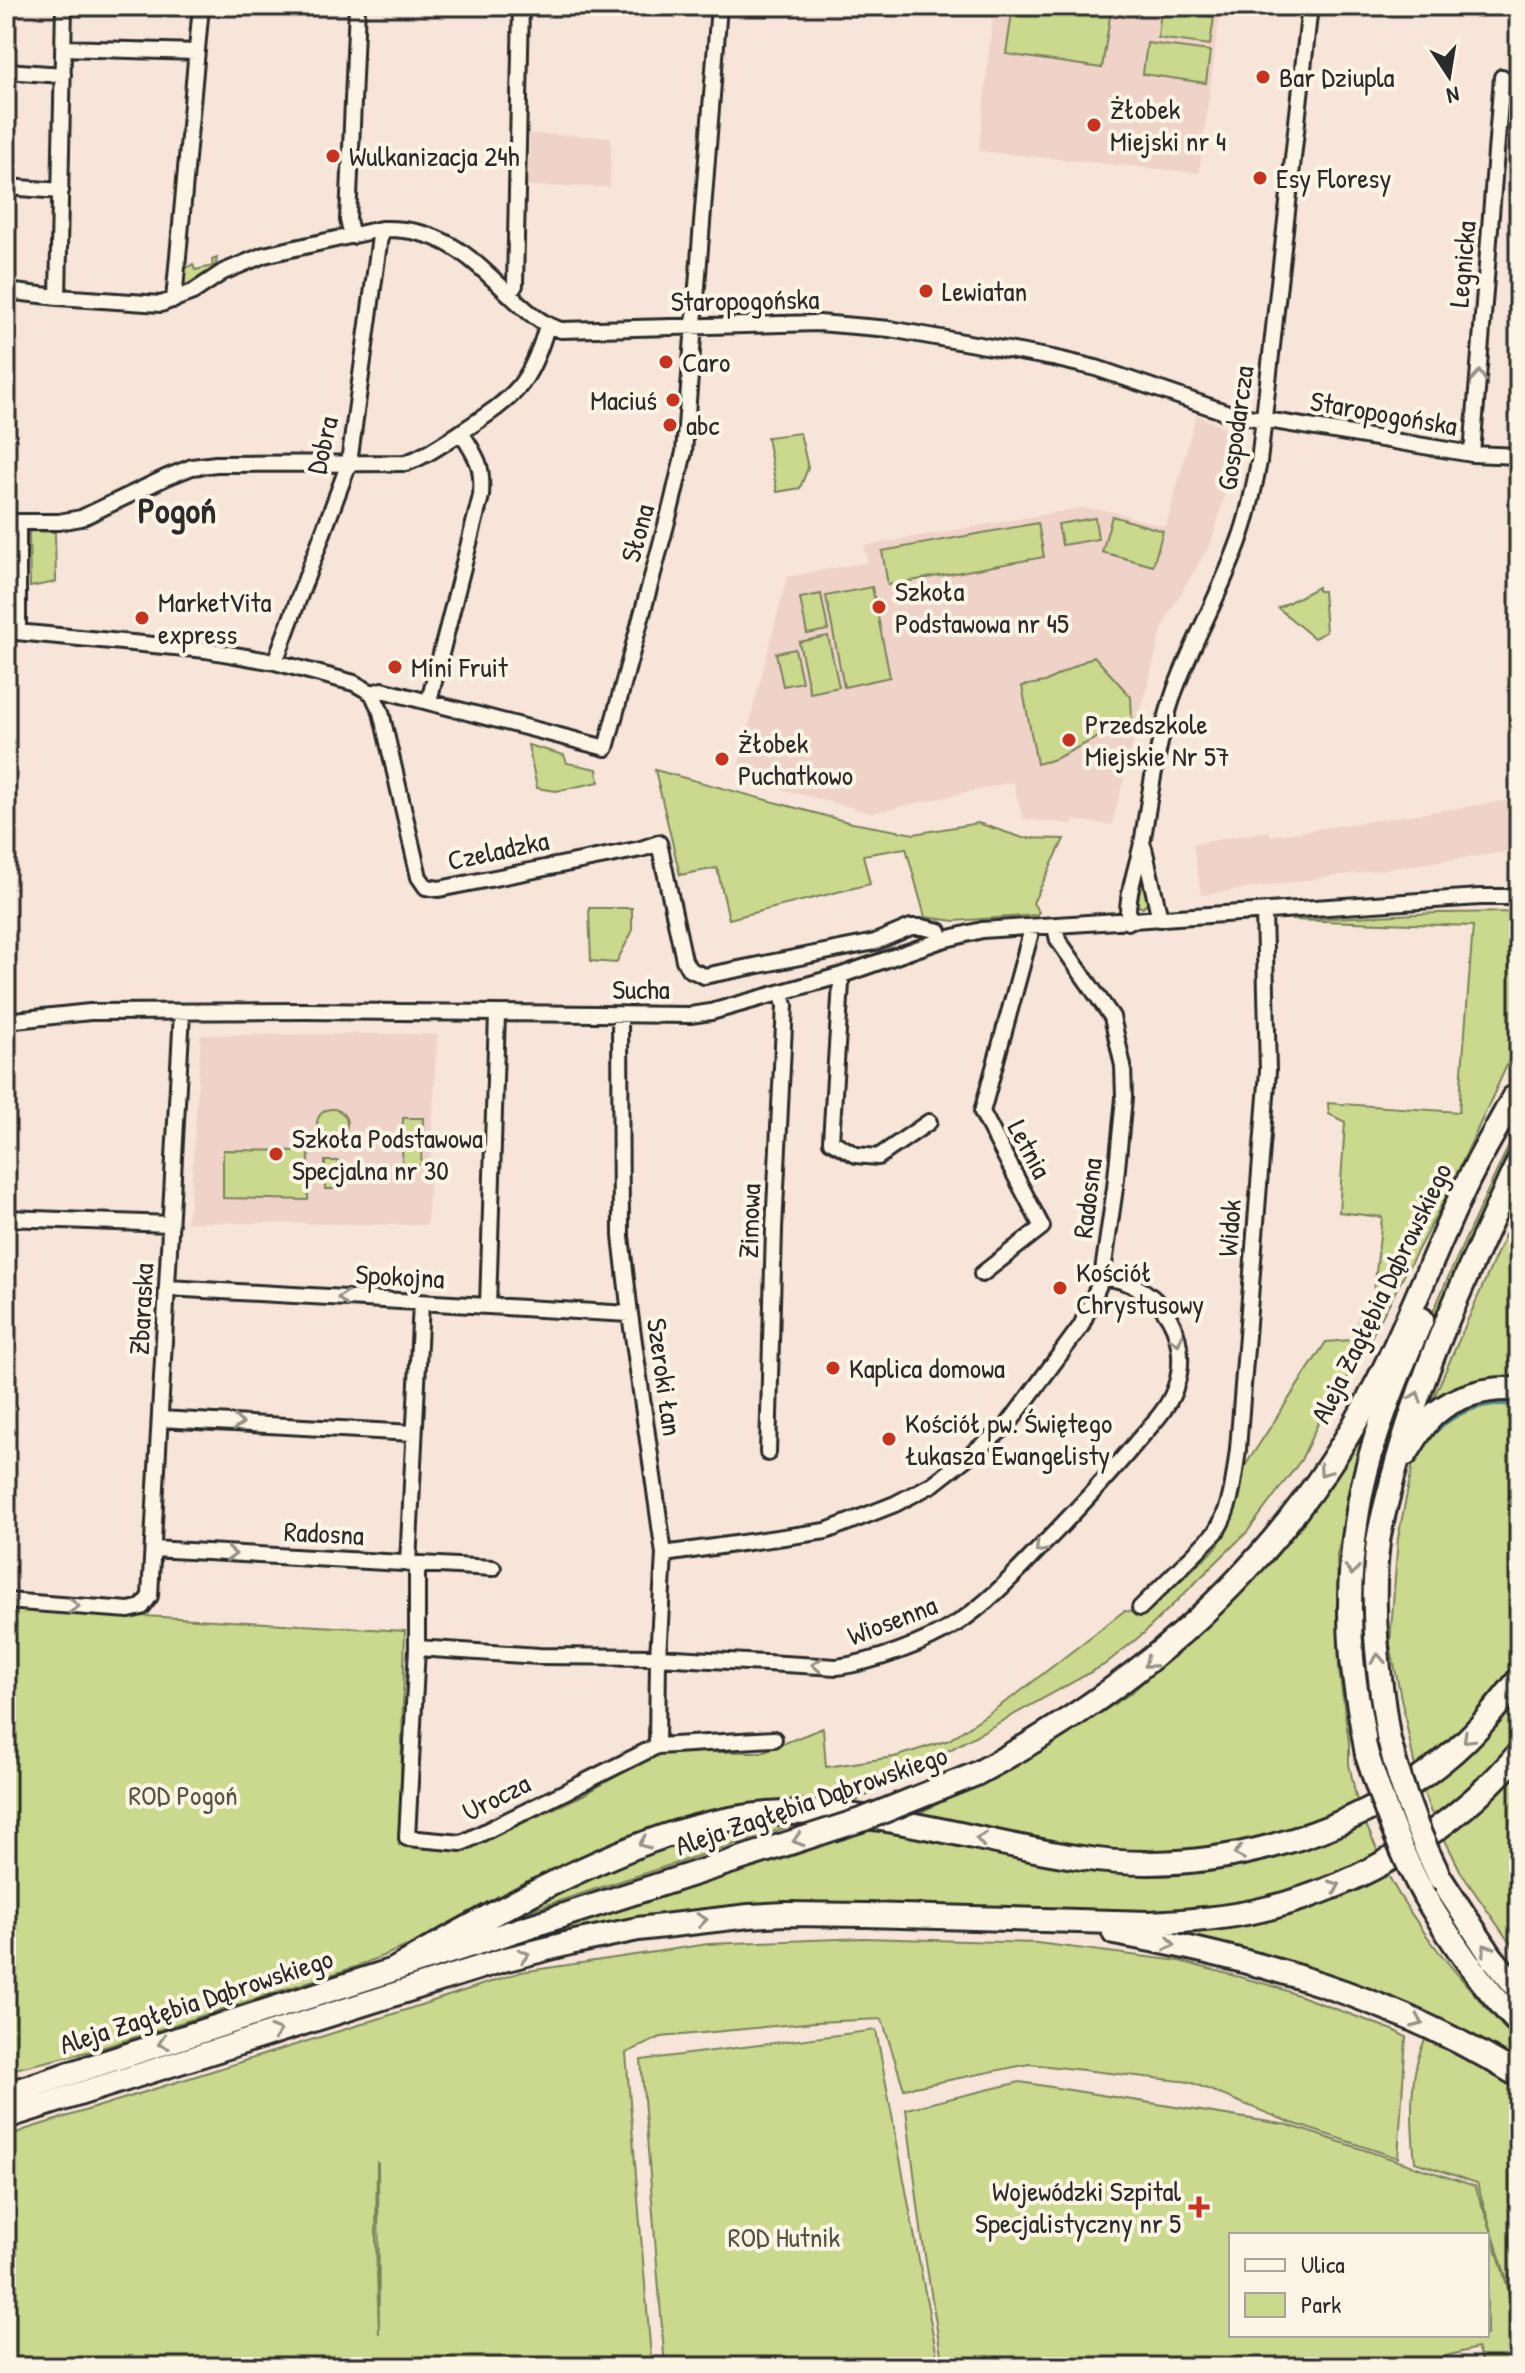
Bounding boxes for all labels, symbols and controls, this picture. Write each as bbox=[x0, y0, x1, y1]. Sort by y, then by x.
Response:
north arrow bbox=[1409, 36, 1489, 116]
place label: Bar Dziupla bbox=[1279, 58, 1395, 96]
marker: Bar Dziupla bbox=[1254, 68, 1272, 86]
text: N bbox=[1444, 80, 1462, 112]
place label: Żłobek Miejski nr 4 bbox=[1110, 90, 1226, 160]
marker: Żłobek Miejski nr 4 bbox=[1085, 116, 1103, 134]
place label: Wulkanizacja 24h bbox=[349, 137, 520, 175]
marker: Wulkanizacja 24h bbox=[324, 147, 342, 165]
place label: Esy Floresy bbox=[1276, 159, 1391, 197]
marker: Esy Floresy bbox=[1251, 169, 1269, 187]
street label: Legnicka bbox=[1439, 219, 1485, 309]
place label: Lewiatan bbox=[942, 272, 1027, 310]
street label: Staropogońska bbox=[670, 280, 820, 320]
marker: Lewiatan bbox=[917, 282, 935, 300]
place label: Caro bbox=[682, 343, 730, 381]
marker: Caro bbox=[657, 353, 675, 371]
street label: Gospodarcza bbox=[1207, 363, 1263, 493]
one-way arrow bbox=[1470, 369, 1487, 382]
place label: Maciuś bbox=[590, 381, 657, 419]
street label: Staropogońska bbox=[1308, 381, 1460, 445]
marker: Maciuś bbox=[664, 391, 682, 409]
place label: abc bbox=[686, 406, 720, 444]
street label: Dobra bbox=[297, 413, 347, 477]
marker: abc bbox=[661, 416, 679, 434]
district label: Pogoń bbox=[138, 485, 216, 535]
street label: Słona bbox=[611, 500, 663, 566]
place label: Szkoła Podstawowa nr 45 bbox=[895, 572, 1069, 642]
place label: MarketVita express bbox=[158, 583, 271, 653]
marker: Szkoła Podstawowa nr 45 bbox=[870, 598, 888, 616]
marker: MarketVita express bbox=[133, 609, 151, 627]
place label: Mini Fruit bbox=[411, 648, 508, 686]
marker: Mini Fruit bbox=[386, 658, 404, 676]
place label: Przedszkole Miejskie Nr 57 bbox=[1085, 705, 1230, 775]
place label: Żłobek Puchatkowo bbox=[738, 724, 853, 794]
marker: Przedszkole Miejskie Nr 57 bbox=[1060, 731, 1078, 749]
marker: Żłobek Puchatkowo bbox=[713, 750, 731, 768]
street label: Czeladzka bbox=[444, 821, 552, 879]
street label: Sucha bbox=[612, 970, 670, 1008]
street label: Letnia bbox=[999, 1113, 1061, 1185]
place label: Szkoła Podstawowa Specjalna nr 30 bbox=[292, 1119, 483, 1189]
marker: Szkoła Podstawowa Specjalna nr 30 bbox=[267, 1145, 285, 1163]
street label: Radosna bbox=[1063, 1156, 1111, 1240]
street label: Aleja Zagłębia Dąbrowskiego bbox=[1301, 1156, 1461, 1430]
street label: Zimowa bbox=[729, 1183, 769, 1259]
street label: Widok bbox=[1208, 1198, 1250, 1258]
place label: Kościół Chrystusowy bbox=[1076, 1253, 1204, 1323]
street label: Spokojna bbox=[354, 1255, 446, 1297]
street label: Zbaraska bbox=[120, 1262, 162, 1356]
marker: Kościół Chrystusowy bbox=[1051, 1279, 1069, 1297]
one-way arrow bbox=[336, 1290, 349, 1307]
street label: Szeroki Łan bbox=[638, 1316, 692, 1438]
one-way arrow bbox=[1168, 1333, 1184, 1347]
place label: Kaplica domowa bbox=[849, 1349, 1005, 1387]
marker: Kaplica domowa bbox=[824, 1359, 842, 1377]
one-way arrow bbox=[1407, 1391, 1423, 1405]
place label: Kościół pw. Świętego Łukasza Ewangelisty bbox=[905, 1404, 1112, 1474]
one-way arrow bbox=[232, 1414, 245, 1431]
marker: Kościół pw. Świętego Łukasza Ewangelisty bbox=[880, 1430, 898, 1448]
one-way arrow bbox=[1319, 1463, 1334, 1477]
street label: Radosna bbox=[283, 1512, 365, 1554]
one-way arrow bbox=[1035, 1539, 1049, 1553]
one-way arrow bbox=[225, 1545, 238, 1562]
one-way arrow bbox=[1344, 1564, 1361, 1577]
street label: Wiosenna bbox=[842, 1586, 942, 1654]
one-way arrow bbox=[68, 1597, 81, 1614]
one-way arrow bbox=[1370, 1652, 1387, 1665]
one-way arrow bbox=[1143, 1653, 1158, 1667]
one-way arrow bbox=[810, 1657, 823, 1674]
one-way arrow bbox=[1463, 1729, 1477, 1743]
street label: Aleja Zagłębia Dąbrowskiego bbox=[670, 1736, 952, 1864]
street label: Urocza bbox=[456, 1764, 536, 1830]
park label: ROD Pogoń bbox=[128, 1776, 238, 1814]
one-way arrow bbox=[792, 1831, 805, 1847]
one-way arrow bbox=[975, 1831, 989, 1848]
one-way arrow bbox=[638, 1833, 652, 1849]
one-way arrow bbox=[1232, 1843, 1246, 1860]
one-way arrow bbox=[1327, 1880, 1342, 1896]
one-way arrow bbox=[695, 1912, 709, 1929]
one-way arrow bbox=[1163, 1935, 1177, 1952]
street label: Aleja Zagłębia Dąbrowskiego bbox=[54, 1939, 338, 2063]
one-way arrow bbox=[1482, 1943, 1497, 1958]
one-way arrow bbox=[516, 1947, 530, 1964]
one-way arrow bbox=[1409, 2012, 1424, 2028]
one-way arrow bbox=[268, 2025, 282, 2041]
one-way arrow bbox=[157, 2034, 171, 2050]
place label: Wojewódzki Szpital Specjalistyczny nr 5 bbox=[975, 2172, 1182, 2242]
marker: Wojewódzki Szpital Specjalistyczny nr 5 bbox=[1188, 2196, 1210, 2218]
park label: ROD Hutnik bbox=[728, 2218, 841, 2256]
legend bbox=[1229, 2233, 1489, 2337]
text: Ulica bbox=[1301, 2248, 1345, 2280]
text: Park bbox=[1301, 2288, 1341, 2320]

